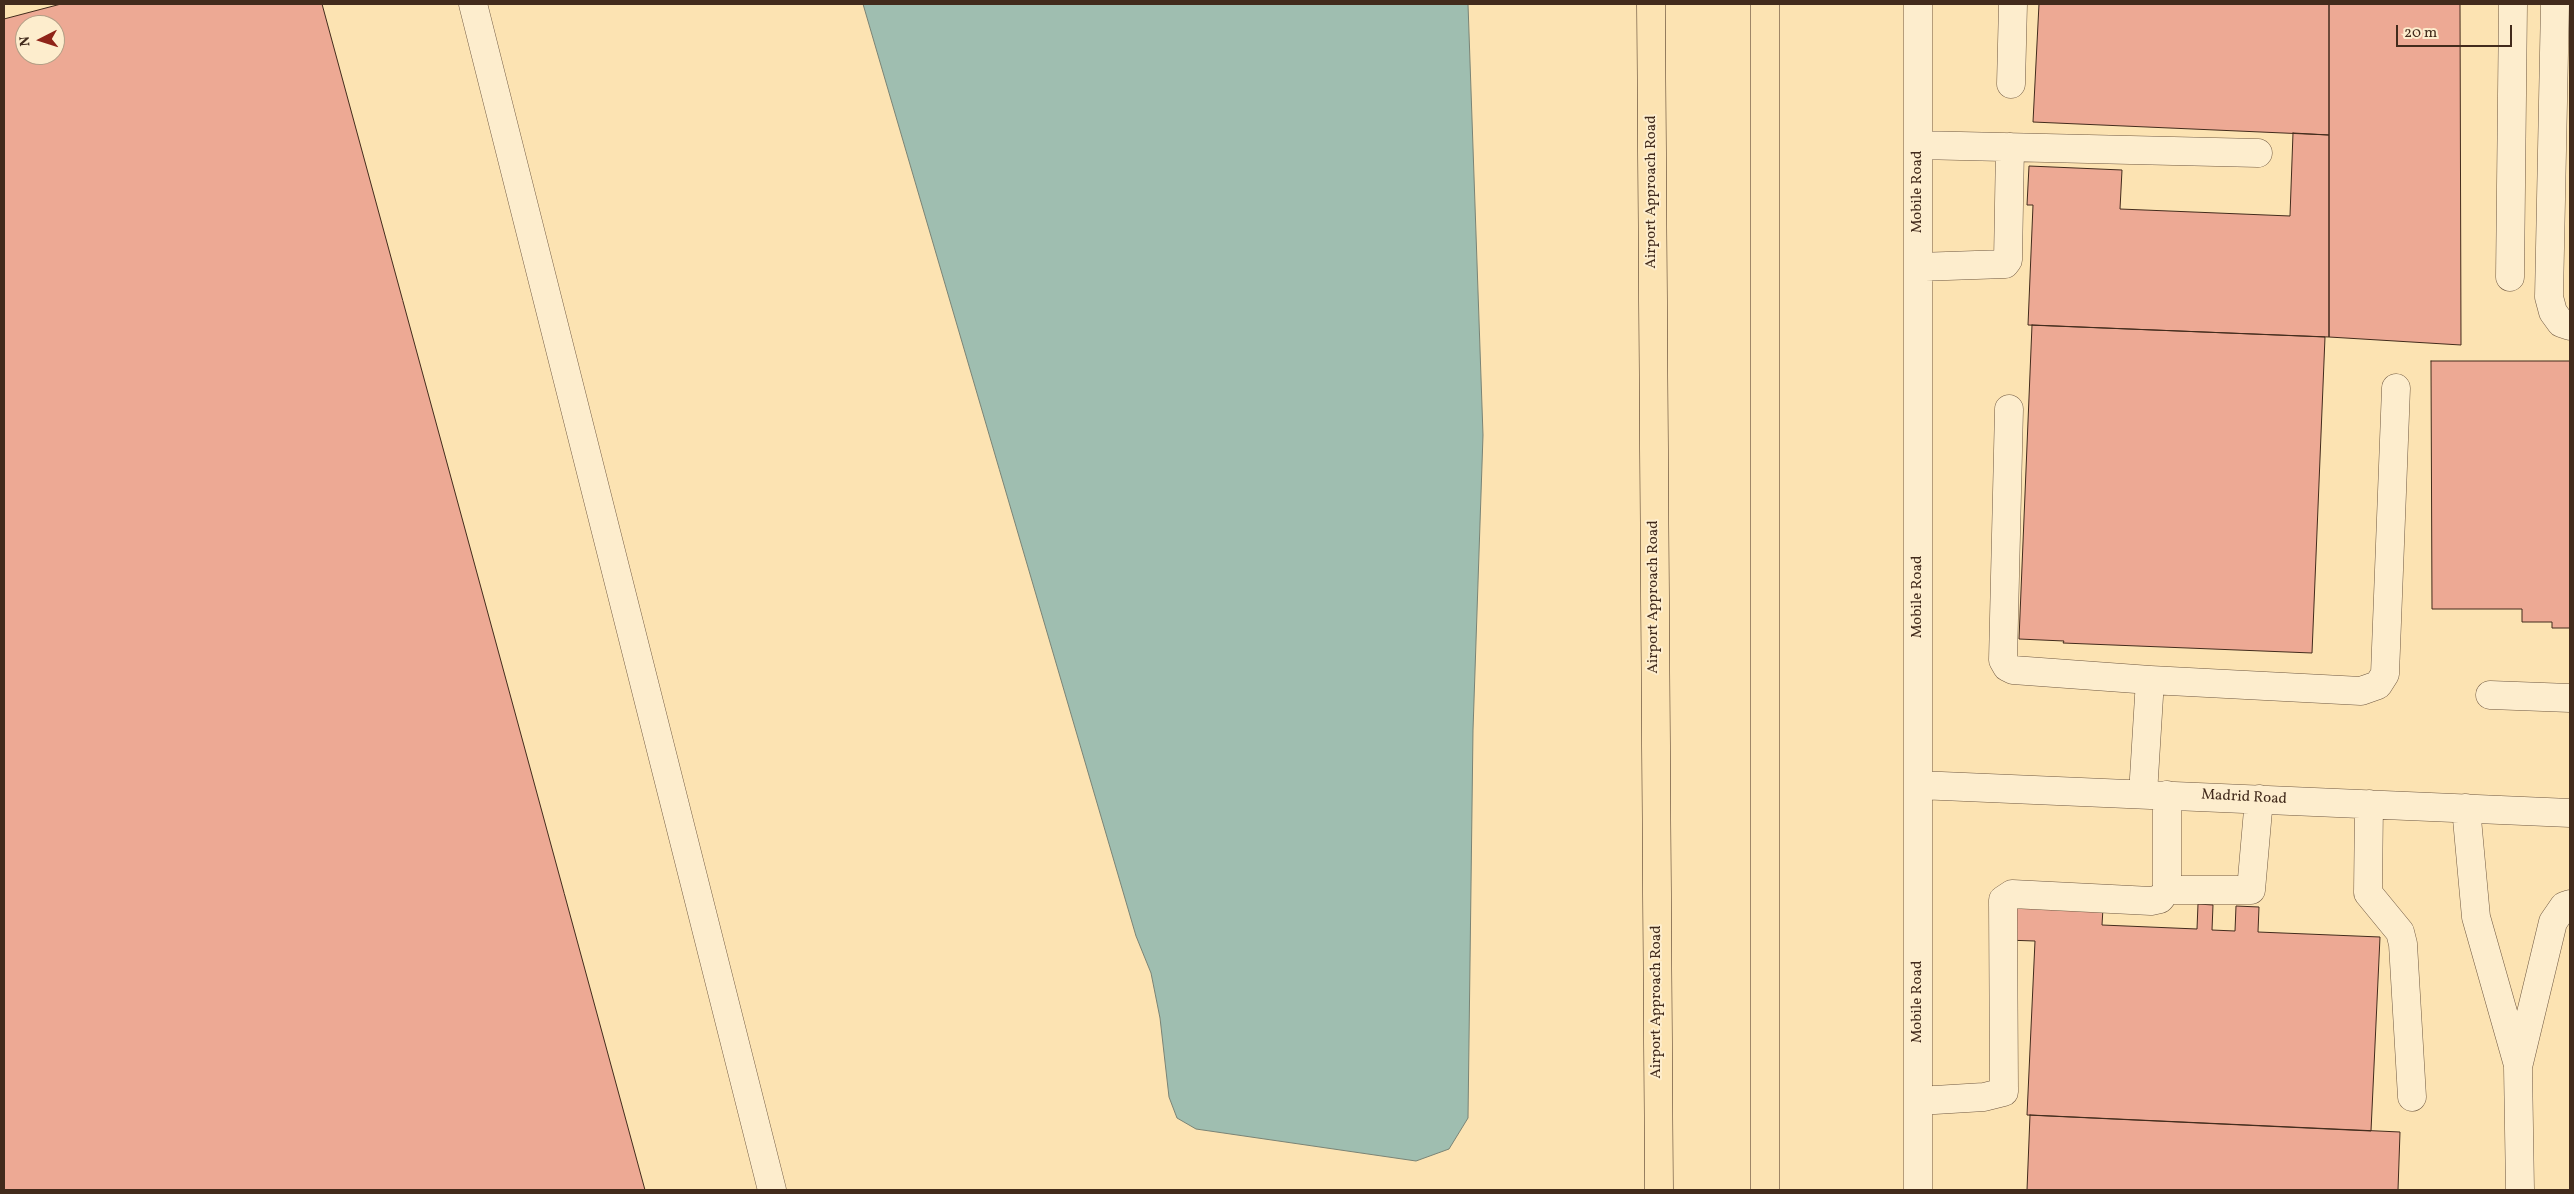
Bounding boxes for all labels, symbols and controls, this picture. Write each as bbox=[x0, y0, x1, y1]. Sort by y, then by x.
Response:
north arrow bbox=[15, 15, 65, 65]
scale bar bbox=[2399, 15, 2515, 47]
text: 20 m bbox=[2404, 23, 2437, 44]
text: N bbox=[16, 35, 35, 47]
street label: Airport Approach Road bbox=[1643, 115, 1661, 269]
street label: Mobile Road bbox=[1909, 151, 1927, 233]
street label: Airport Approach Road bbox=[1645, 520, 1663, 674]
street label: Mobile Road bbox=[1909, 556, 1927, 638]
street label: Madrid Road bbox=[2201, 787, 2287, 809]
street label: Airport Approach Road bbox=[1648, 925, 1666, 1079]
street label: Mobile Road bbox=[1909, 961, 1927, 1043]

